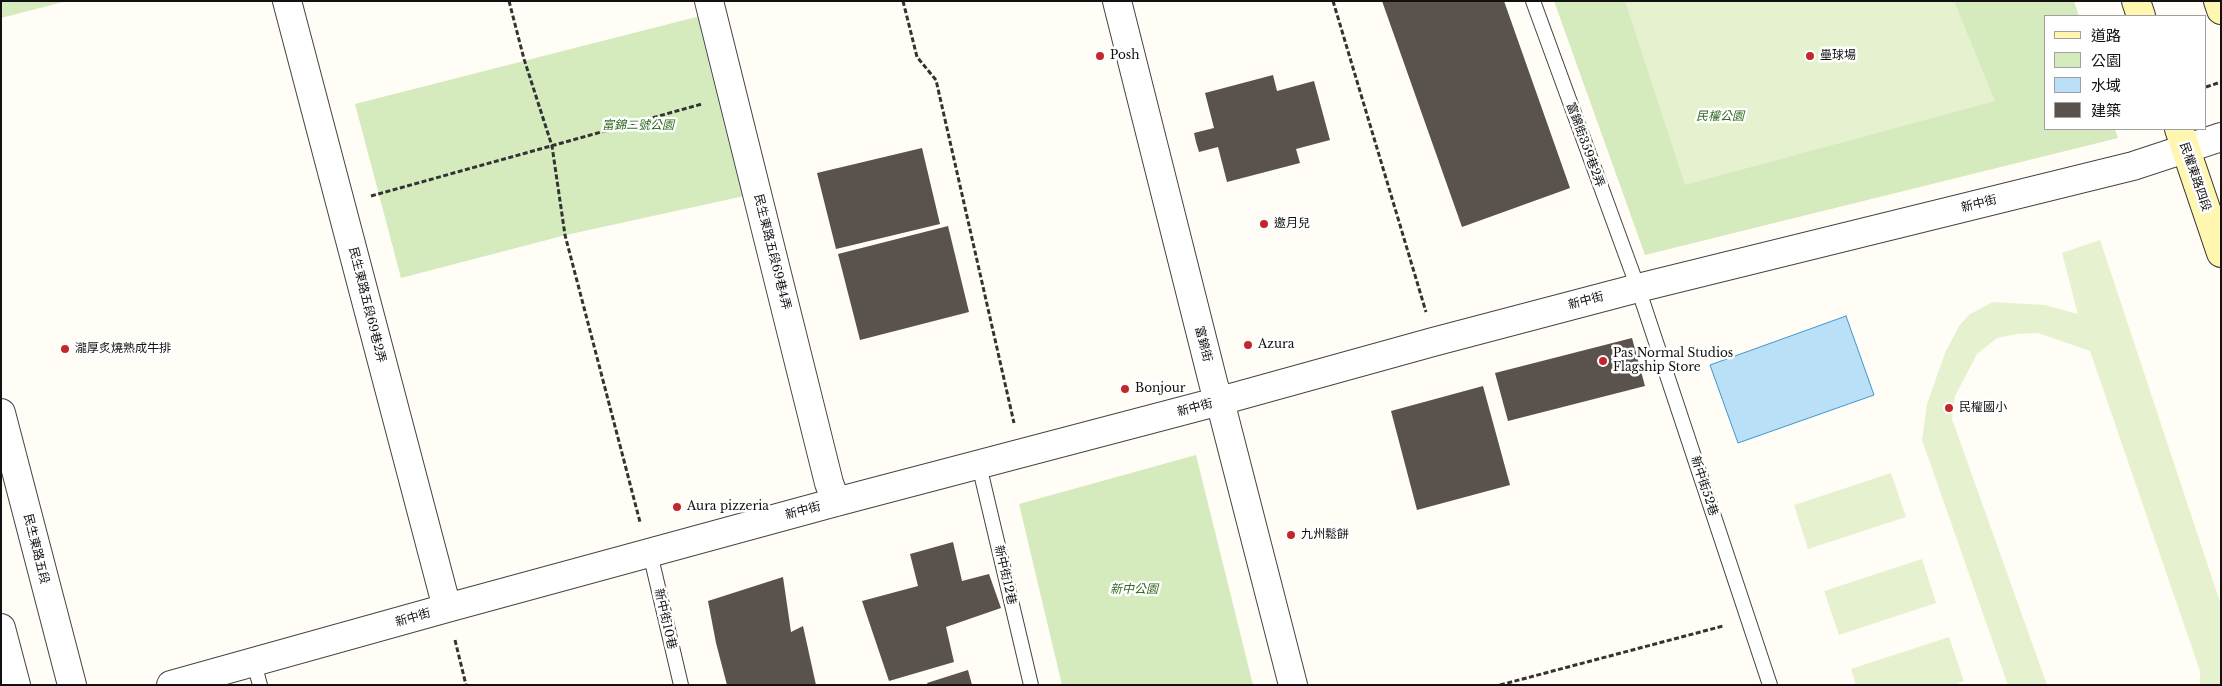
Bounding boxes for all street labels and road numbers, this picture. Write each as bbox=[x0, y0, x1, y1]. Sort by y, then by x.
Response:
street label: 富錦街359巷2弄 bbox=[1563, 101, 1607, 189]
street label: 民權東路四段 bbox=[2176, 141, 2214, 213]
street label: 民生東路五段69巷4弄 bbox=[751, 193, 793, 311]
street label: 新中街 bbox=[1960, 193, 1998, 215]
street label: 民生東路五段69巷2弄 bbox=[346, 246, 388, 364]
street label: 新中街 bbox=[1567, 289, 1605, 313]
street label: 富錦街 bbox=[1192, 325, 1214, 363]
street label: 新中街 bbox=[1176, 396, 1214, 420]
street label: 新中街52巷 bbox=[1688, 454, 1720, 518]
street label: 新中街 bbox=[784, 499, 822, 523]
street label: 民生東路五段 bbox=[20, 512, 52, 586]
street label: 新中街12巷 bbox=[991, 544, 1019, 606]
street label: 新中街10巷 bbox=[651, 587, 679, 651]
street label: 新中街 bbox=[394, 606, 432, 630]

